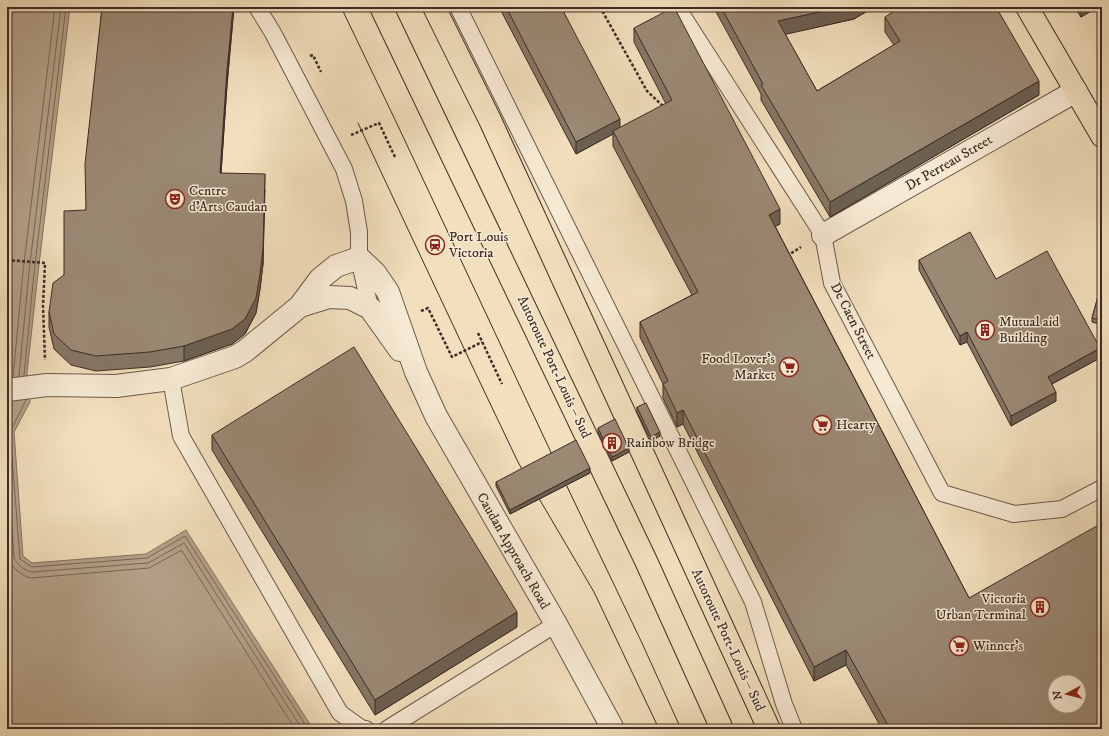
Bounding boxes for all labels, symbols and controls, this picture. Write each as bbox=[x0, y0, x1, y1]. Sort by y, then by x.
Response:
street label: Dr Perreau Street bbox=[902, 131, 996, 195]
place label: Centre d'Arts Caudan bbox=[189, 182, 268, 216]
theatre icon: Centre d'Arts Caudan bbox=[164, 188, 186, 210]
place label: Port Louis Victoria bbox=[448, 228, 509, 262]
station icon: Port Louis Victoria bbox=[424, 234, 446, 256]
street label: De Caen Street bbox=[826, 280, 880, 363]
street label: Autoroute Port-Louis – Sud bbox=[513, 293, 595, 441]
place label: Mutual aid Building bbox=[999, 313, 1059, 347]
building icon: Mutual aid Building bbox=[974, 319, 996, 341]
place label: Food Lover's Market bbox=[701, 350, 776, 384]
supermarket icon: Food Lover's Market bbox=[778, 356, 800, 378]
supermarket icon: Hearty bbox=[811, 414, 833, 436]
place label: Hearty bbox=[836, 416, 876, 434]
building icon: Rainbow Bridge bbox=[601, 432, 623, 454]
place label: Rainbow Bridge bbox=[626, 434, 715, 452]
street label: Caudan Approach Road bbox=[472, 490, 554, 612]
street label: Autoroute Port-Louis – Sud bbox=[687, 566, 769, 714]
place label: Victoria Urban Terminal bbox=[936, 590, 1027, 624]
building icon: Victoria Urban Terminal bbox=[1029, 596, 1051, 618]
supermarket icon: Winner's bbox=[948, 635, 970, 657]
place label: Winner's bbox=[972, 637, 1023, 655]
north arrow bbox=[1047, 674, 1087, 714]
text: N bbox=[1051, 690, 1066, 700]

